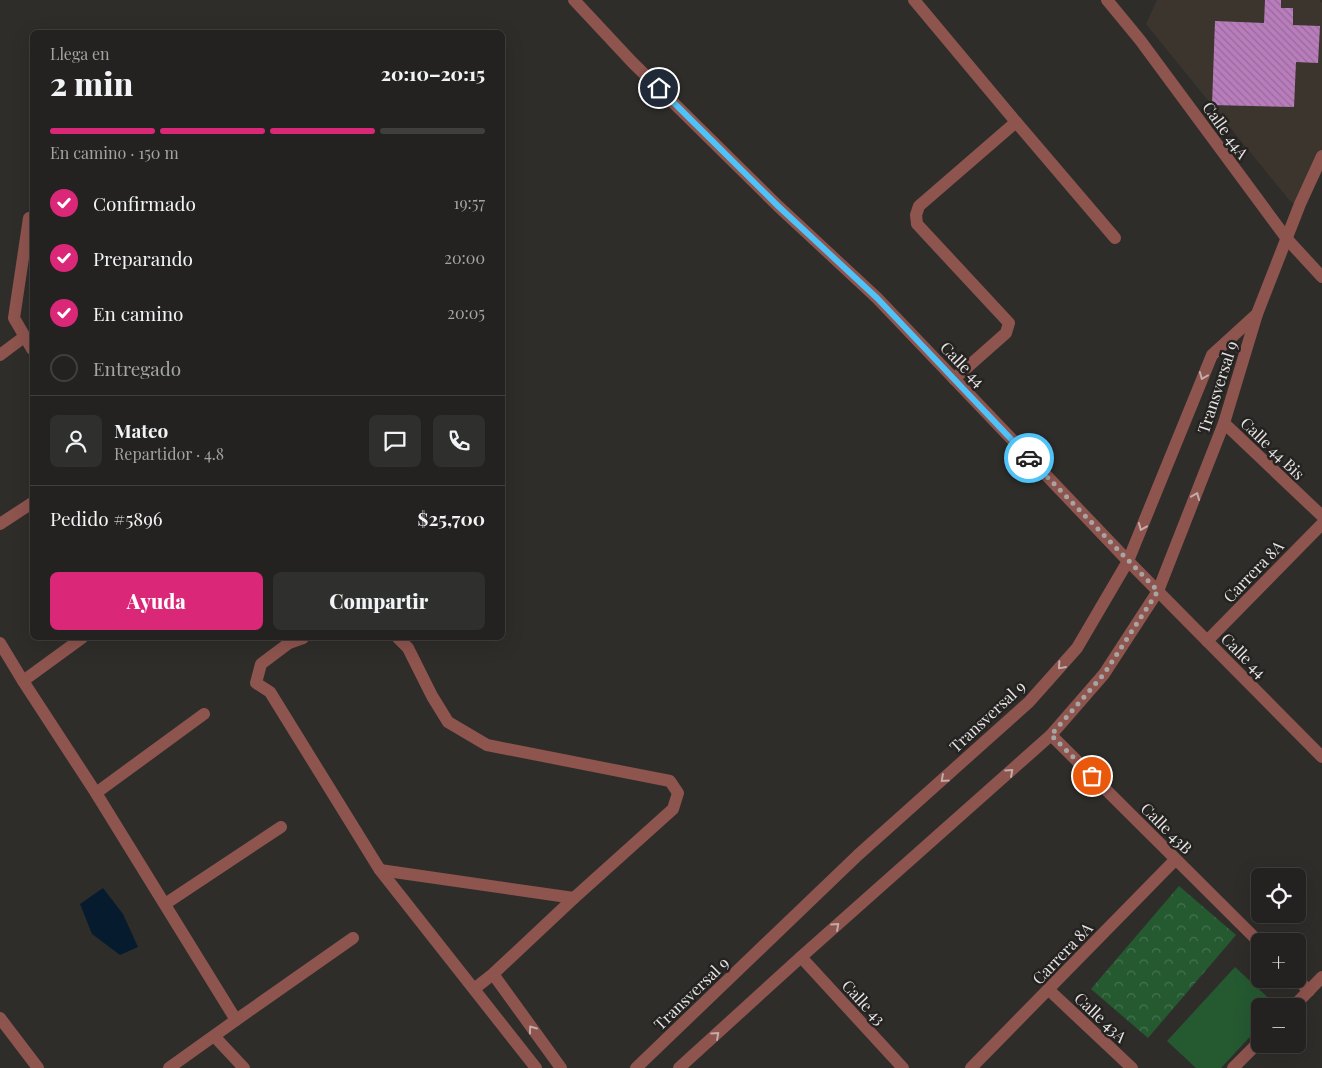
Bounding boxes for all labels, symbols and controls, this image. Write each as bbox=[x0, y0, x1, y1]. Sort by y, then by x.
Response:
text: Llega en bbox=[50, 43, 110, 64]
text: 20:10–20:15 bbox=[381, 60, 485, 86]
text: 2 min bbox=[50, 61, 133, 104]
pin bbox=[638, 67, 680, 109]
icon: home bbox=[645, 74, 673, 102]
street label: Calle 44A bbox=[1198, 97, 1254, 163]
text: En camino · 150 m bbox=[50, 142, 179, 163]
icon: check bbox=[50, 189, 78, 217]
text: Confirmado bbox=[93, 190, 196, 216]
text: 19:57 bbox=[454, 192, 485, 213]
icon: check bbox=[50, 244, 78, 272]
text: Preparando bbox=[93, 245, 193, 271]
text: 20:00 bbox=[444, 247, 485, 268]
icon: check bbox=[50, 299, 78, 327]
text: En camino bbox=[93, 300, 184, 326]
text: 20:05 bbox=[447, 302, 485, 323]
street label: Calle 44 bbox=[936, 337, 990, 391]
street label: Transversal 9 bbox=[1192, 338, 1242, 436]
text: Entregado bbox=[93, 355, 181, 381]
one-way arrow bbox=[1199, 371, 1210, 380]
street label: Calle 44 Bis bbox=[1236, 412, 1310, 484]
button: person bbox=[50, 415, 102, 467]
button: chat bbox=[369, 415, 421, 467]
button: phone bbox=[433, 415, 485, 467]
text: Mateo bbox=[114, 417, 168, 443]
courier bbox=[1004, 433, 1054, 483]
text: Repartidor · 4.8 bbox=[114, 443, 224, 464]
icon: car bbox=[1015, 444, 1043, 472]
one-way arrow bbox=[1189, 492, 1200, 501]
text: Pedido #5896 bbox=[50, 505, 163, 531]
text: $25,700 bbox=[418, 505, 485, 531]
one-way arrow bbox=[1138, 522, 1148, 530]
street label: Carrera 8A bbox=[1218, 535, 1288, 606]
button: Ayuda bbox=[50, 572, 263, 630]
button: Compartir bbox=[273, 572, 485, 630]
street label: Calle 44 bbox=[1217, 628, 1271, 682]
one-way arrow bbox=[1057, 661, 1066, 670]
street label: Transversal 9 bbox=[945, 675, 1029, 757]
pin bbox=[1071, 755, 1113, 797]
icon: bag bbox=[1078, 762, 1106, 790]
one-way arrow bbox=[1004, 768, 1013, 777]
one-way arrow bbox=[940, 773, 949, 782]
street label: Calle 43B bbox=[1137, 798, 1197, 858]
map controls bbox=[1251, 868, 1306, 1053]
button: locate bbox=[1251, 868, 1306, 923]
street label: Carrera 8A bbox=[1027, 917, 1097, 988]
one-way arrow bbox=[830, 923, 839, 932]
button: + bbox=[1251, 933, 1306, 988]
street label: Transversal 9 bbox=[649, 952, 733, 1034]
street label: Calle 43 bbox=[838, 975, 890, 1029]
street label: Calle 43A bbox=[1070, 987, 1132, 1047]
button: − bbox=[1251, 998, 1306, 1053]
one-way arrow bbox=[530, 1026, 538, 1035]
one-way arrow bbox=[710, 1032, 719, 1041]

